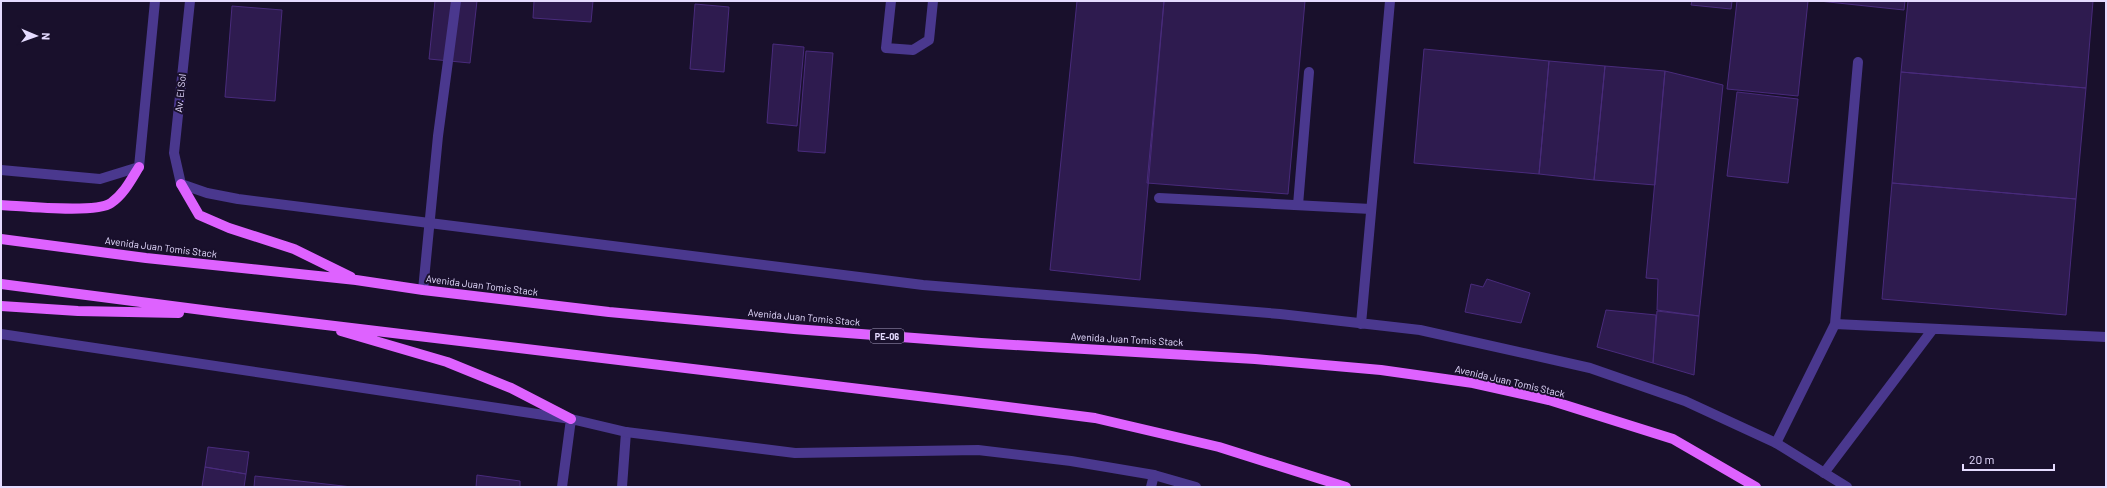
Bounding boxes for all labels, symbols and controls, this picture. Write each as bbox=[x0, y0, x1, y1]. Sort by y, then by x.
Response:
north arrow bbox=[16, 16, 56, 56]
text: N bbox=[40, 32, 53, 40]
street label: Av. El Sol bbox=[172, 73, 188, 113]
street label: Avenida Juan Tomis Stack bbox=[104, 234, 218, 260]
street label: Avenida Juan Tomis Stack bbox=[425, 272, 539, 298]
street label: Avenida Juan Tomis Stack bbox=[747, 306, 861, 328]
road number: PE-06 bbox=[870, 329, 904, 343]
street label: Avenida Juan Tomis Stack bbox=[1070, 330, 1184, 348]
street label: Avenida Juan Tomis Stack bbox=[1454, 362, 1566, 400]
scale bar bbox=[1963, 446, 2054, 472]
text: 20 m bbox=[1969, 452, 1995, 466]

